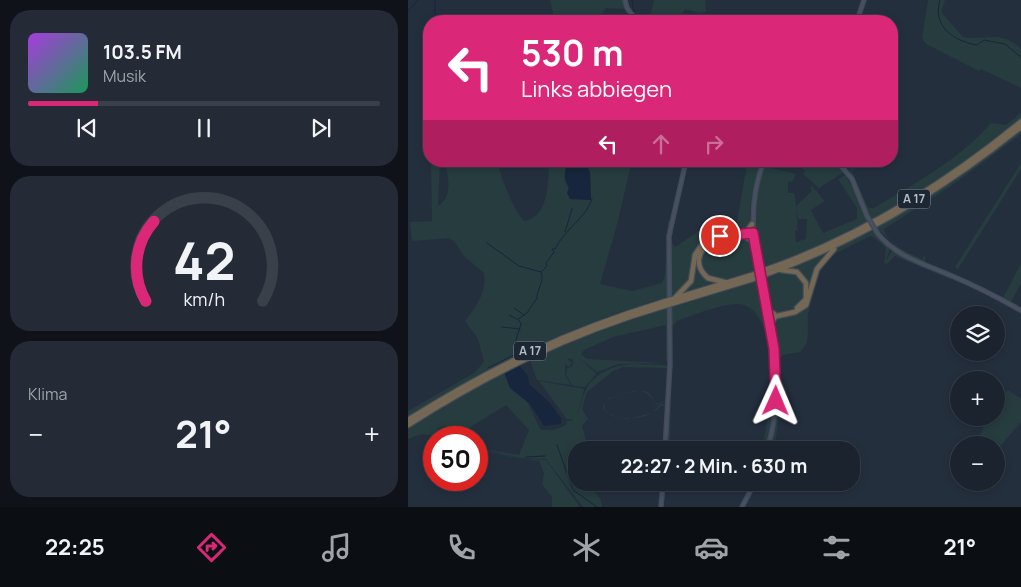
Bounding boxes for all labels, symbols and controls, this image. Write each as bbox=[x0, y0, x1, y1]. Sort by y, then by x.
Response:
text: 530 m bbox=[521, 29, 623, 77]
icon: left bbox=[438, 35, 503, 100]
text: 103.5 FM bbox=[103, 39, 182, 65]
text: Musik bbox=[103, 65, 146, 87]
text: Links abbiegen bbox=[521, 74, 672, 104]
icon: previous bbox=[73, 114, 101, 142]
icon: pause bbox=[190, 114, 218, 142]
icon: next bbox=[307, 114, 335, 142]
icon: left bbox=[594, 130, 622, 158]
icon: ahead bbox=[647, 130, 675, 158]
icon: right bbox=[700, 130, 728, 158]
road number: A 17 bbox=[898, 190, 930, 208]
pin bbox=[699, 215, 741, 257]
icon: arrive bbox=[706, 222, 734, 250]
text: 42 bbox=[173, 225, 235, 296]
text: km/h bbox=[183, 287, 225, 311]
map controls bbox=[950, 306, 1005, 491]
button: layers bbox=[950, 306, 1005, 361]
road number: A 17 bbox=[514, 342, 546, 361]
button: + bbox=[950, 371, 1005, 426]
position arrow bbox=[749, 374, 801, 426]
text: Klima bbox=[28, 383, 67, 405]
text: 21° bbox=[175, 407, 232, 459]
text: − bbox=[28, 415, 43, 453]
text: + bbox=[364, 415, 380, 453]
speed limit sign: 50 bbox=[423, 426, 488, 491]
button: − bbox=[950, 436, 1005, 491]
text: 22:27 · 2 Min. · 630 m bbox=[621, 453, 807, 479]
icon: directions bbox=[194, 530, 229, 565]
icon: music bbox=[319, 530, 354, 565]
icon: phone bbox=[444, 530, 479, 565]
icon: climate bbox=[569, 530, 604, 565]
icon: car bbox=[694, 530, 729, 565]
icon: filters bbox=[819, 530, 854, 565]
text: 22:25 bbox=[45, 532, 105, 562]
text: 21° bbox=[943, 532, 976, 562]

